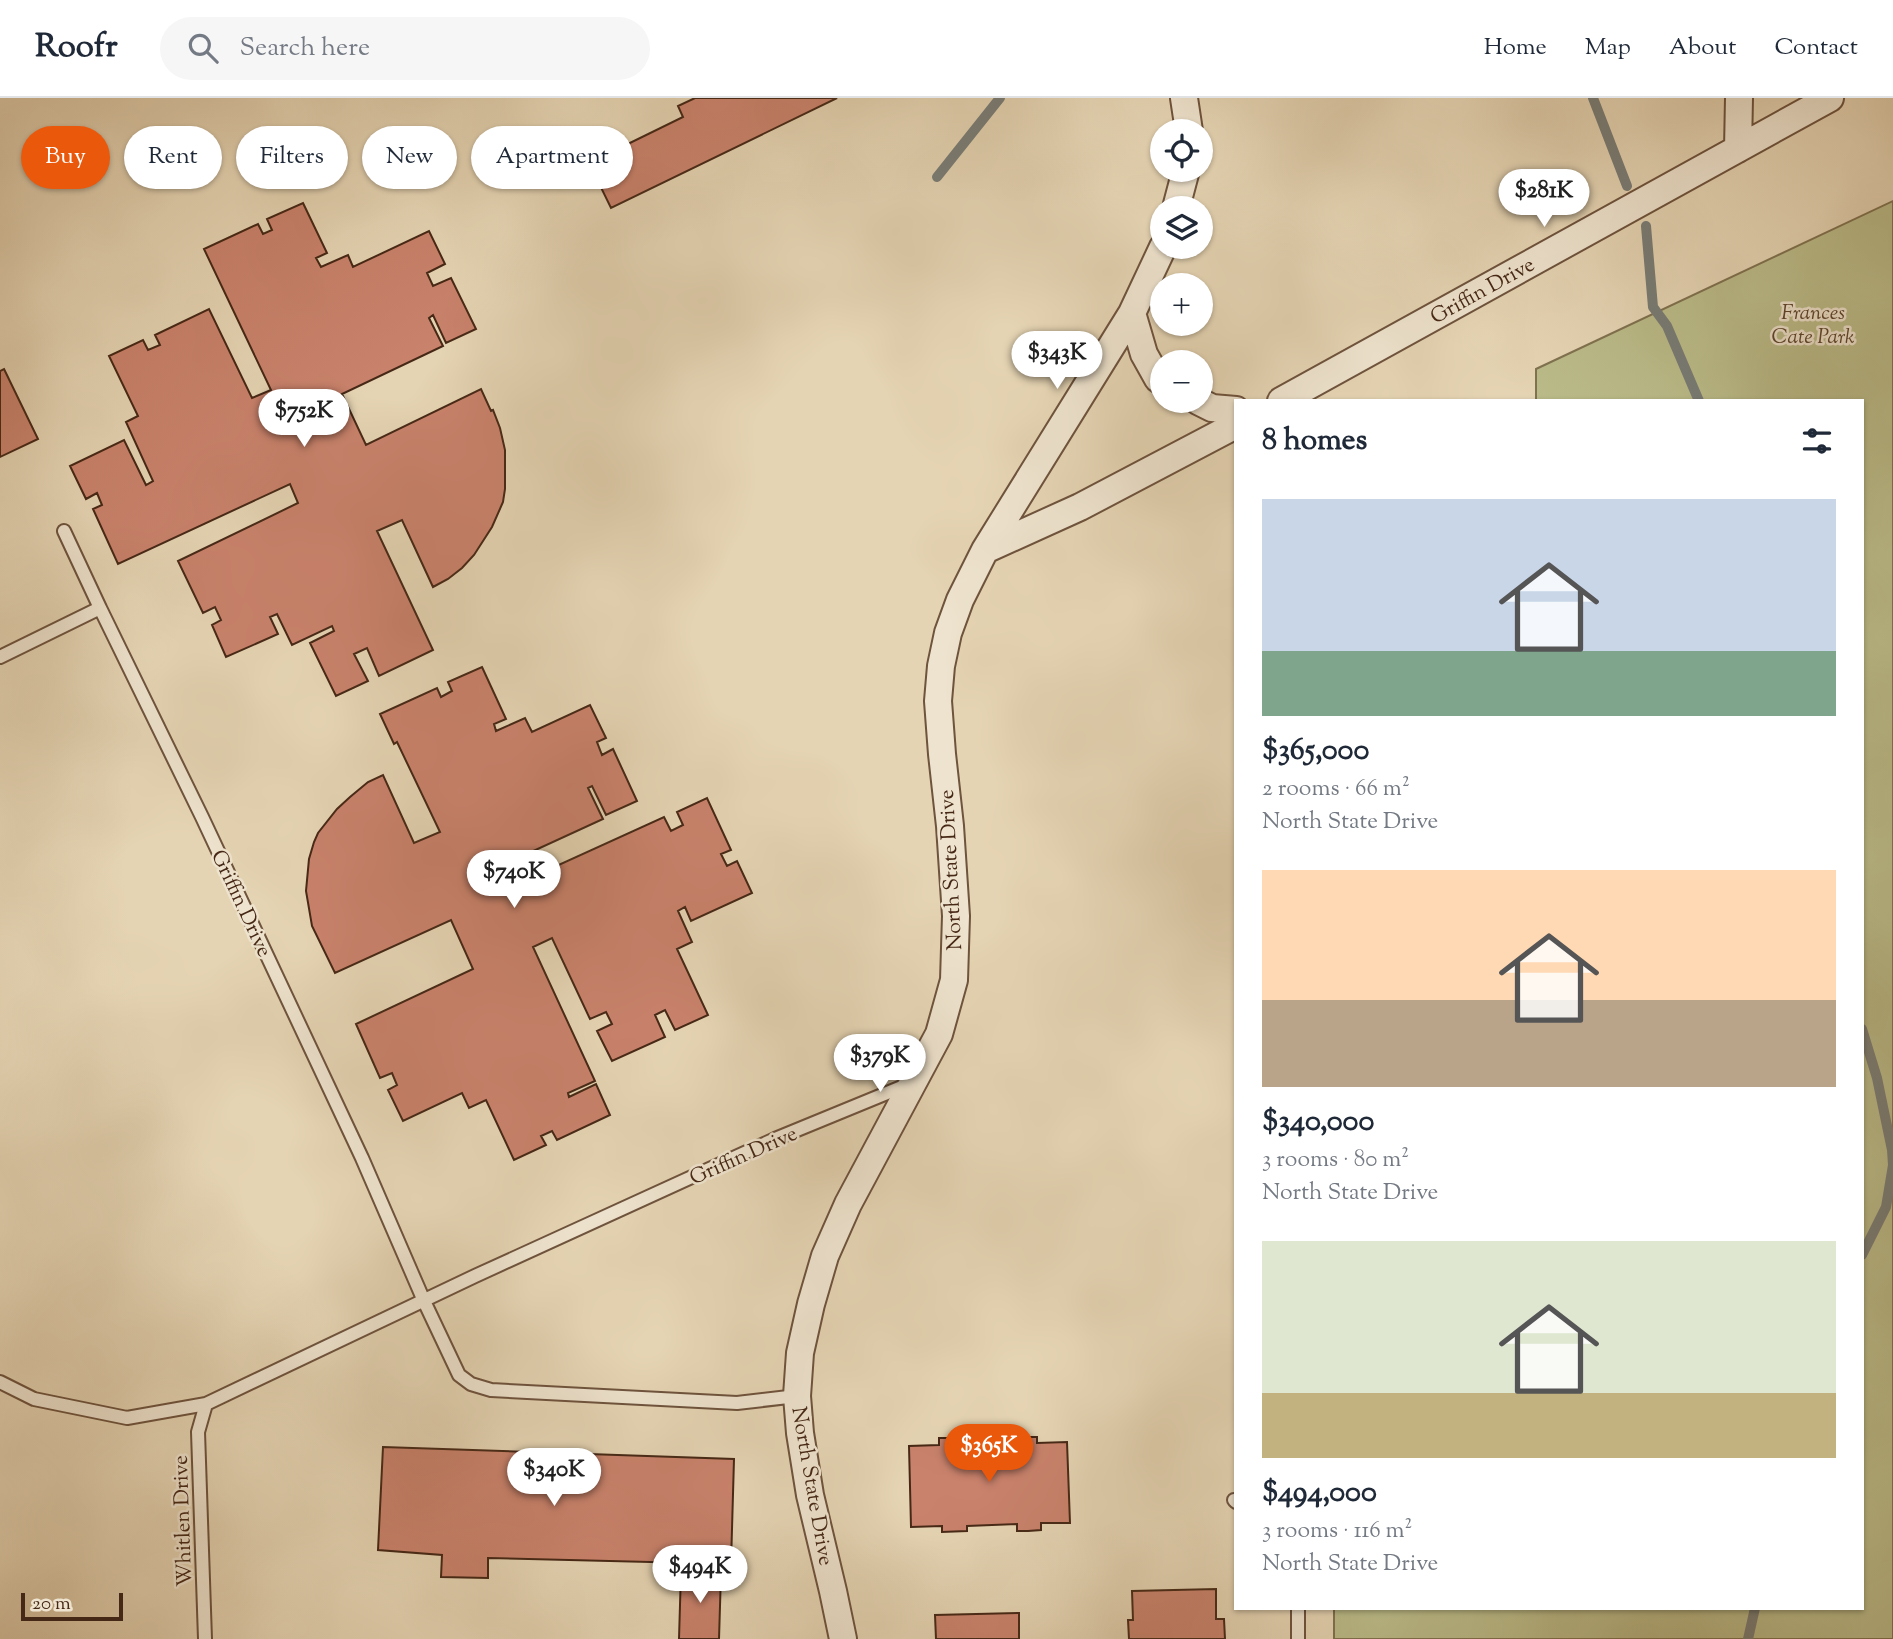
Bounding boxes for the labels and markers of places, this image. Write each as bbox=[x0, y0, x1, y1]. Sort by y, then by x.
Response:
pin: $281K bbox=[1495, 170, 1593, 229]
pin: $343K bbox=[1008, 331, 1106, 391]
pin: $752K bbox=[255, 390, 353, 449]
pin: $740K bbox=[465, 850, 563, 910]
pin: $379K bbox=[831, 1034, 929, 1094]
pin: $365K bbox=[940, 1424, 1038, 1484]
pin: $340K bbox=[505, 1448, 603, 1508]
pin: $494K bbox=[651, 1546, 749, 1605]

